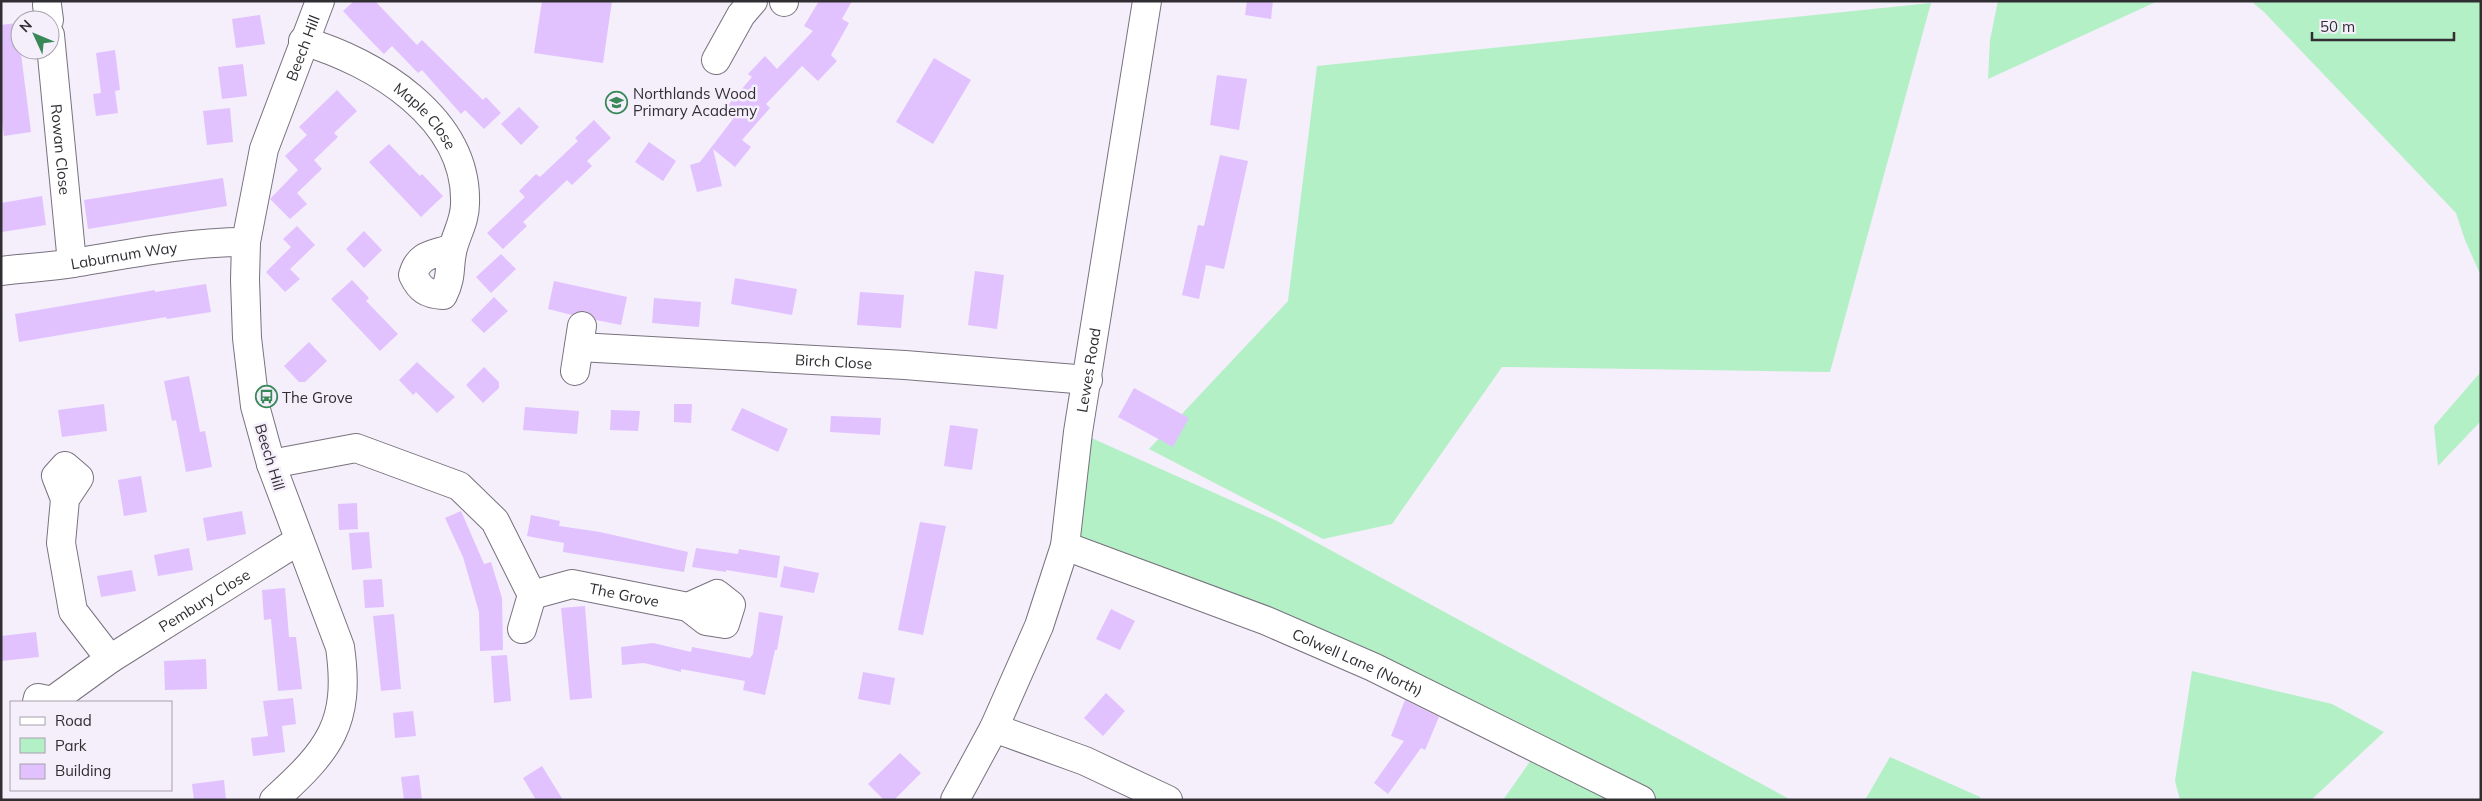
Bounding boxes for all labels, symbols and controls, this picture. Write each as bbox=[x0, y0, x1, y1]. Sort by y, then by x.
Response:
north arrow bbox=[10, 10, 60, 60]
scale bar bbox=[2312, 10, 2454, 42]
street label: Beech Hill bbox=[281, 12, 323, 83]
text: N bbox=[16, 16, 36, 36]
text: 50 m bbox=[2320, 17, 2355, 36]
street label: Maple Close bbox=[390, 78, 461, 152]
place label: Northlands Wood Primary Academy bbox=[633, 84, 757, 120]
school or university icon: Northlands Wood Primary Academy bbox=[605, 90, 629, 114]
street label: Rowan Close bbox=[47, 103, 75, 196]
street label: Laburnum Way bbox=[69, 237, 178, 273]
street label: Lewes Road bbox=[1072, 326, 1104, 414]
street label: Birch Close bbox=[794, 349, 873, 373]
bus stop icon: The Grove bbox=[254, 385, 278, 409]
place label: The Grove bbox=[282, 388, 353, 407]
street label: Beech Hill bbox=[251, 421, 289, 493]
street label: Pembury Close bbox=[155, 564, 253, 636]
street label: The Grove bbox=[588, 578, 661, 611]
street label: Colwell Lane (North) bbox=[1290, 624, 1426, 700]
legend bbox=[10, 701, 172, 791]
text: Road bbox=[55, 711, 92, 730]
text: Park bbox=[55, 736, 87, 755]
text: Building bbox=[55, 761, 111, 780]

